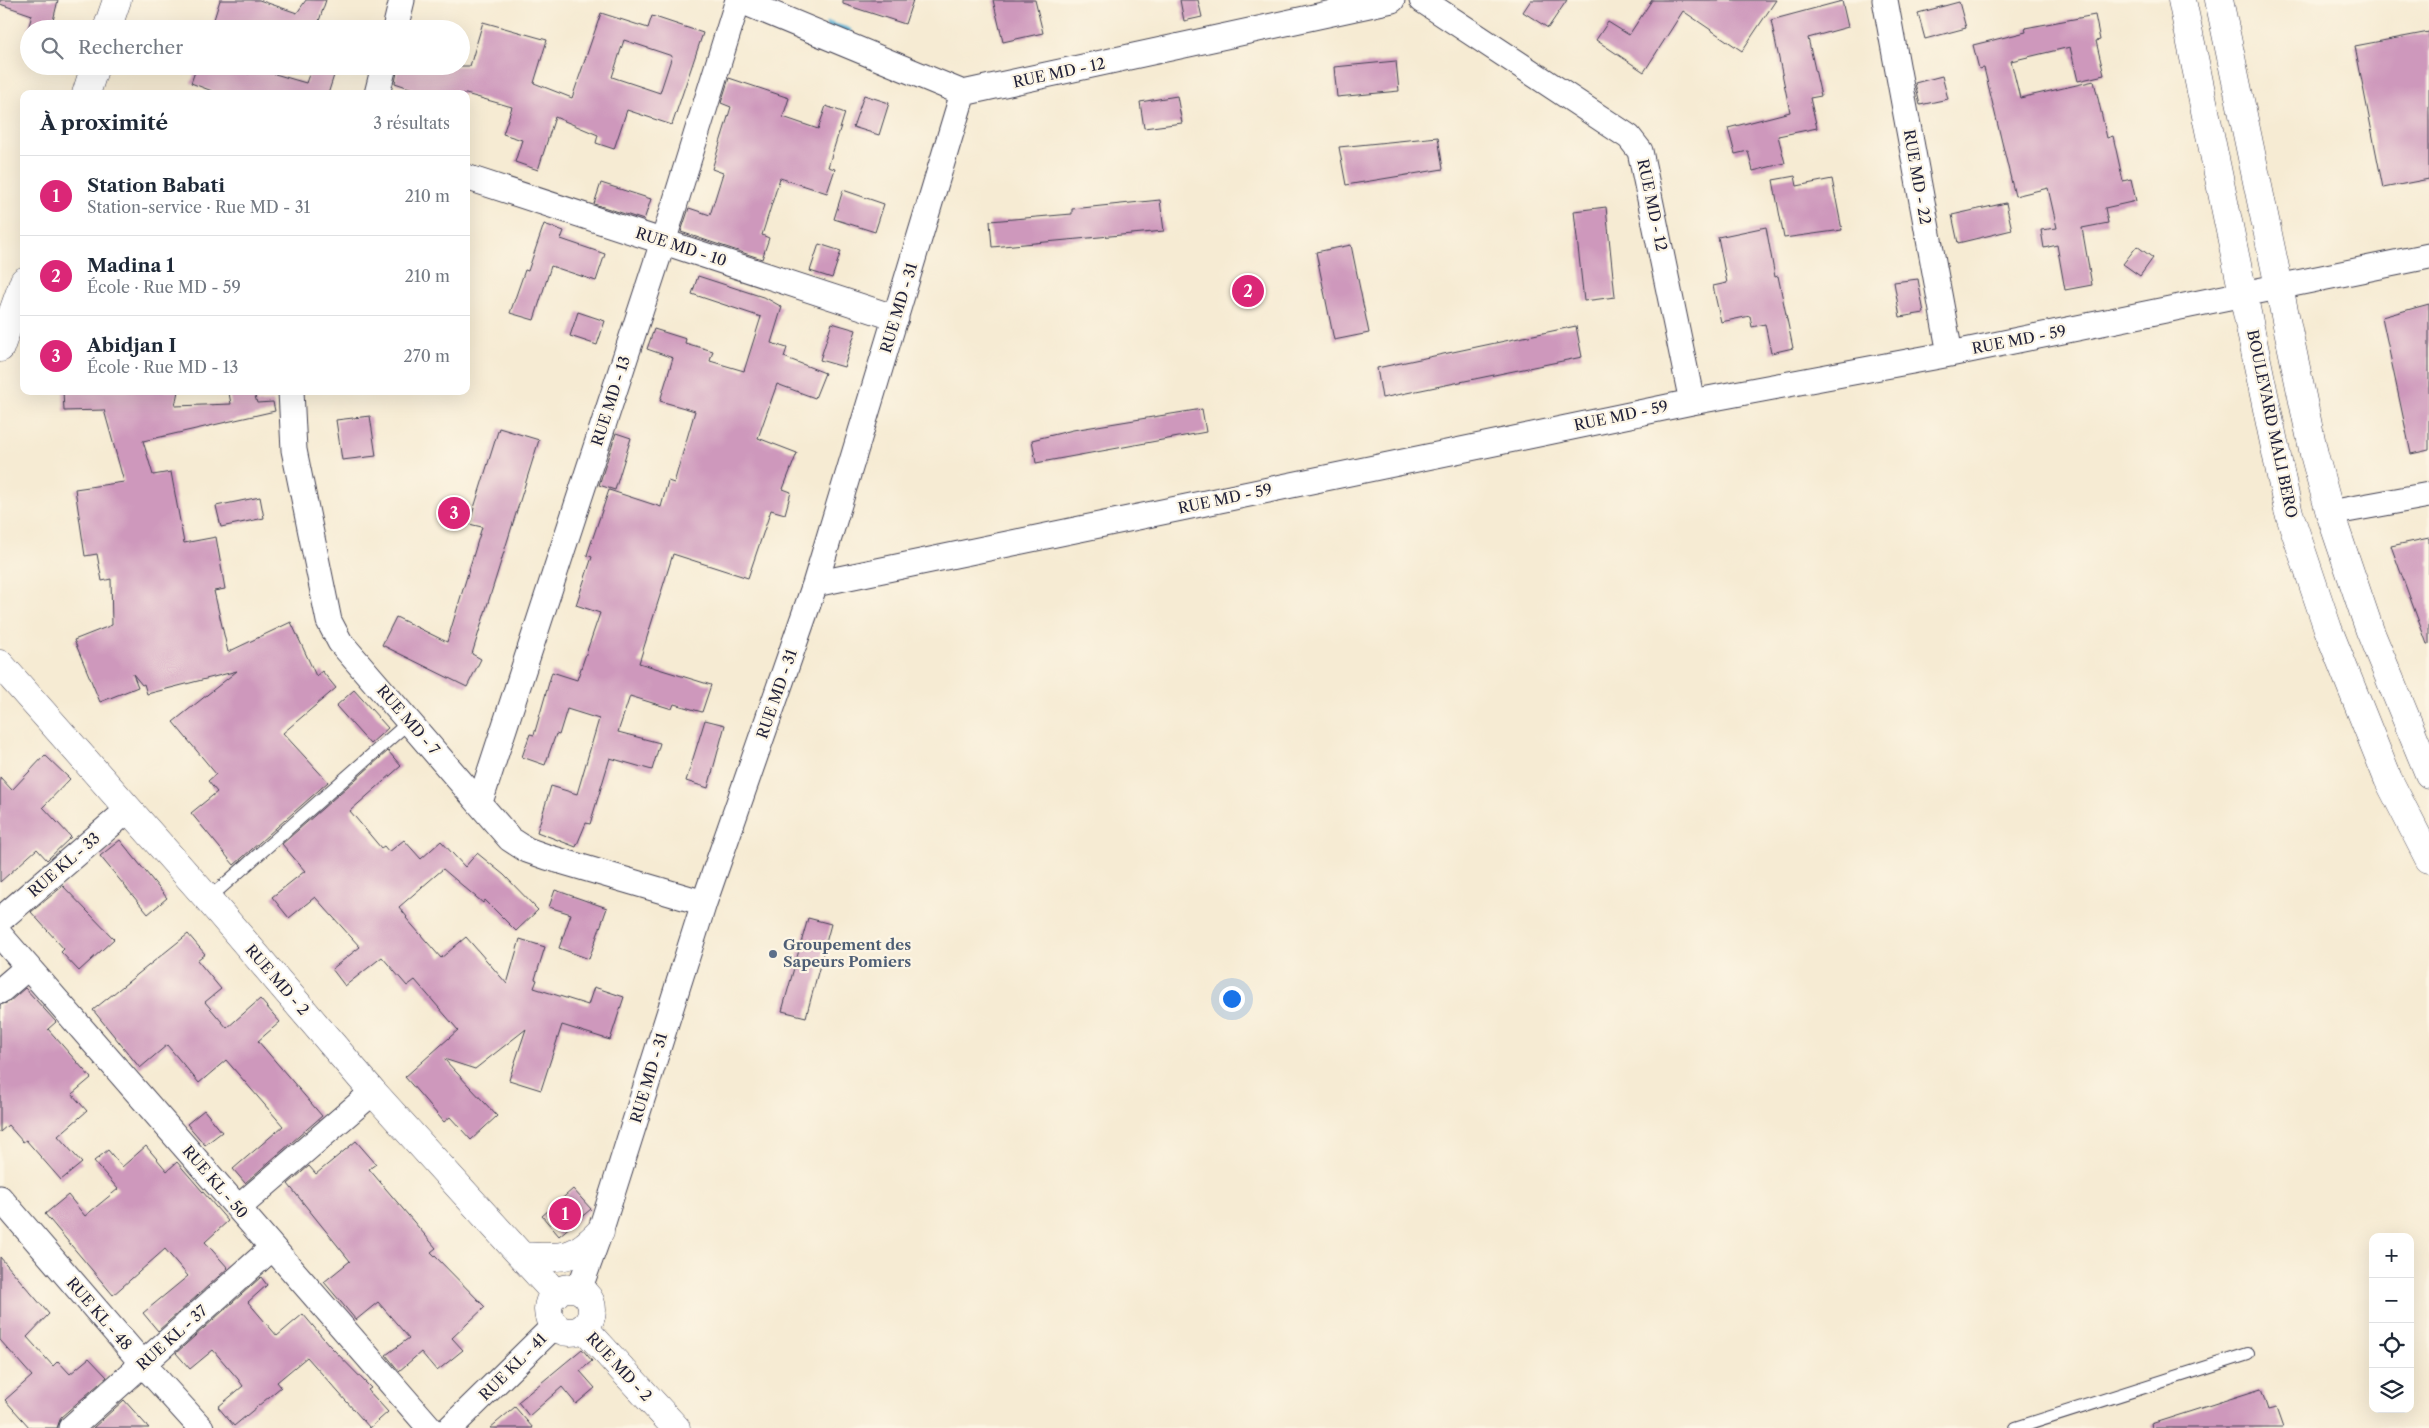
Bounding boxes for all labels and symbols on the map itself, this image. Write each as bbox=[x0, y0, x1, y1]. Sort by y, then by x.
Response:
street label: RUE MD - 12 bbox=[1011, 53, 1107, 92]
street label: RUE MD - 22 bbox=[1900, 128, 1935, 226]
street label: RUE MD - 12 bbox=[1633, 157, 1672, 253]
street label: RUE MD - 10 bbox=[633, 223, 729, 270]
street label: RUE MD - 31 bbox=[876, 260, 921, 355]
pin: 2 bbox=[1232, 272, 1264, 310]
street label: RUE MD - 59 bbox=[1970, 321, 2068, 358]
street label: BOULEVARD MALI BERO bbox=[2243, 328, 2302, 520]
street label: RUE MD - 13 bbox=[587, 353, 634, 448]
street label: RUE MD - 59 bbox=[1572, 396, 1670, 435]
street label: RUE MD - 59 bbox=[1176, 479, 1274, 518]
pin: 3 bbox=[438, 494, 470, 532]
street label: RUE MD - 31 bbox=[752, 646, 801, 741]
street label: RUE MD - 7 bbox=[373, 681, 444, 759]
street label: RUE KL - 33 bbox=[24, 828, 104, 901]
place label: Groupement des Sapeurs Pomiers bbox=[783, 935, 911, 971]
street label: RUE MD - 2 bbox=[242, 940, 313, 1019]
marker: Groupement des Sapeurs Pomiers bbox=[767, 948, 779, 960]
your location bbox=[1219, 986, 1245, 1012]
street label: RUE MD - 31 bbox=[626, 1030, 671, 1125]
street label: RUE KL - 50 bbox=[179, 1141, 252, 1222]
pin: 1 bbox=[549, 1195, 581, 1233]
street label: RUE KL - 48 bbox=[63, 1273, 136, 1354]
street label: RUE KL - 37 bbox=[133, 1301, 211, 1374]
street label: RUE KL - 41 bbox=[475, 1328, 551, 1404]
street label: RUE MD - 2 bbox=[583, 1328, 656, 1405]

